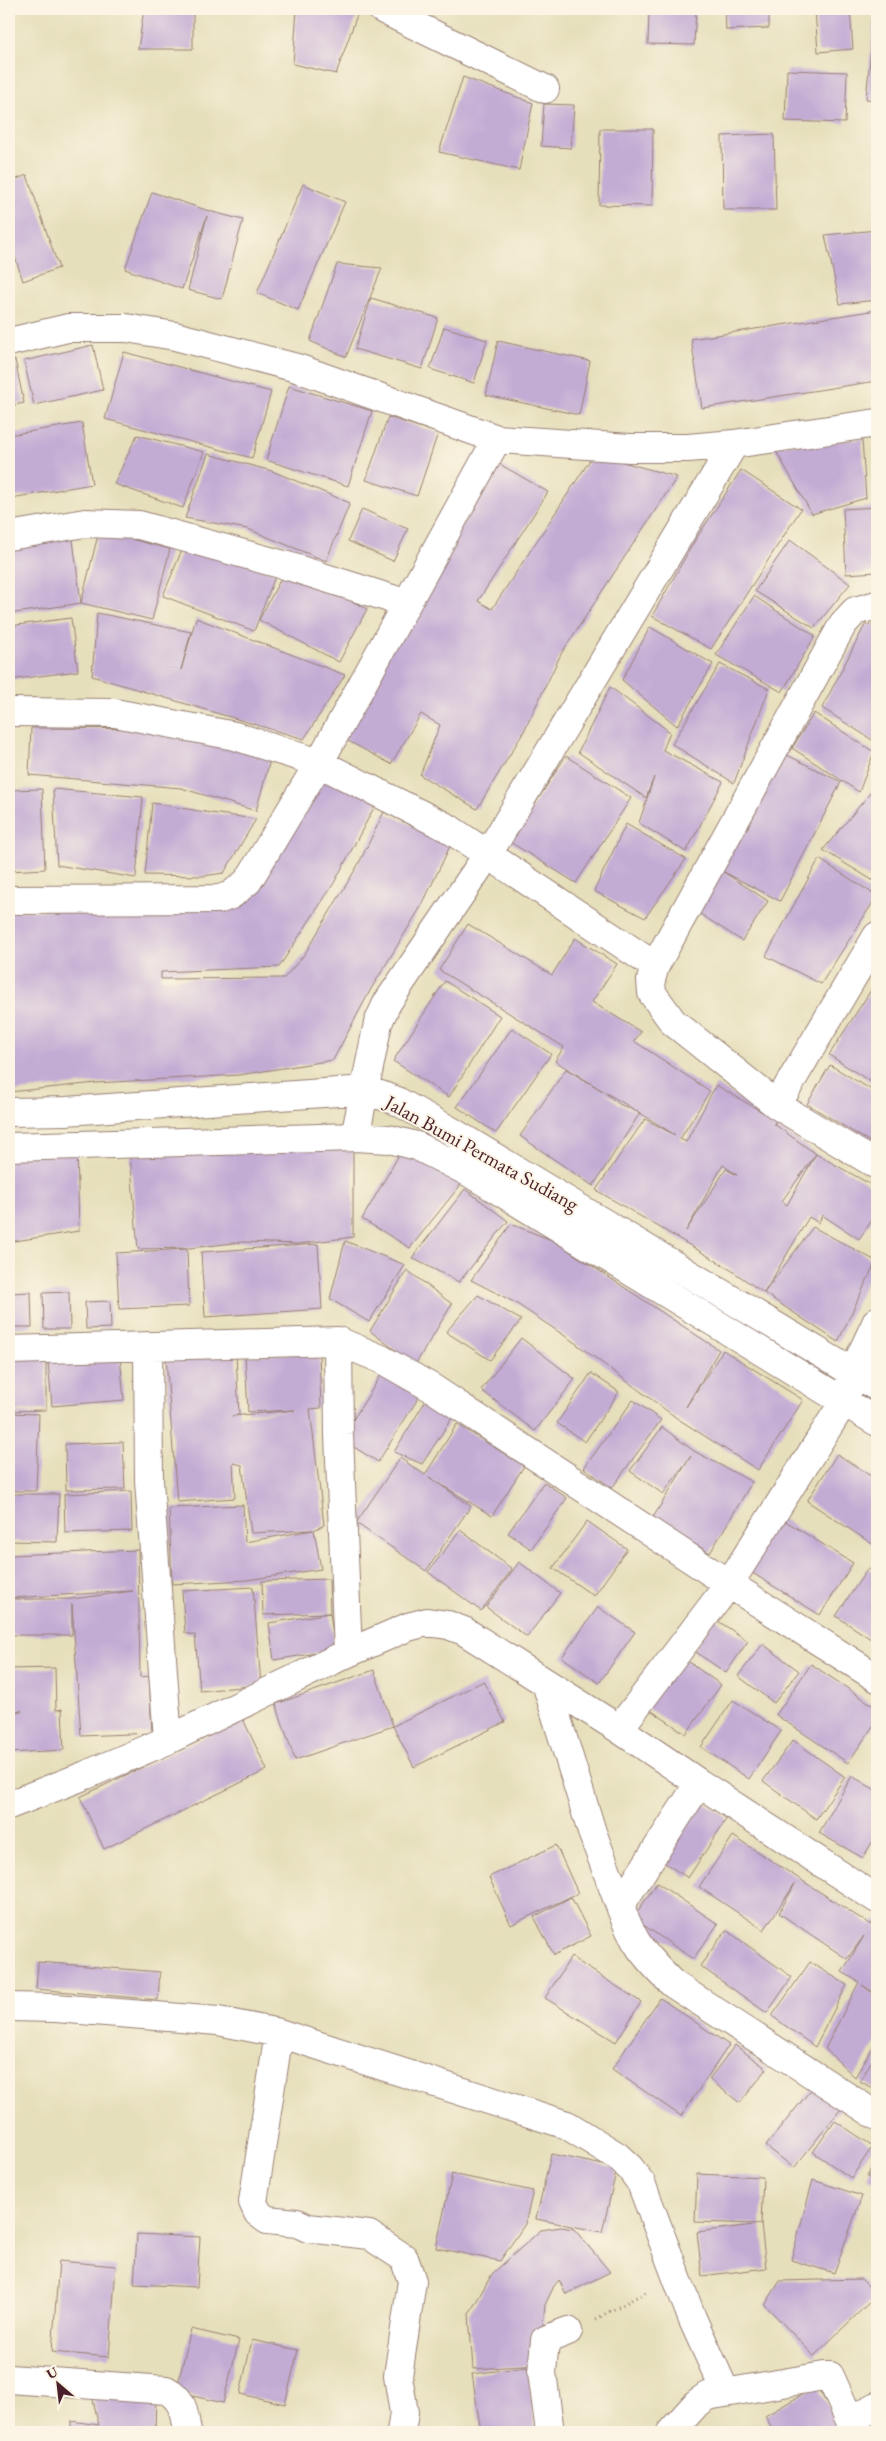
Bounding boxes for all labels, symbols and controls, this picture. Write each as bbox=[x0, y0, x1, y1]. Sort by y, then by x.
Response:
street label: Jalan Bumi Permata Sudiang bbox=[379, 1088, 584, 1217]
north arrow bbox=[32, 2358, 82, 2408]
text: U bbox=[43, 2362, 61, 2383]

